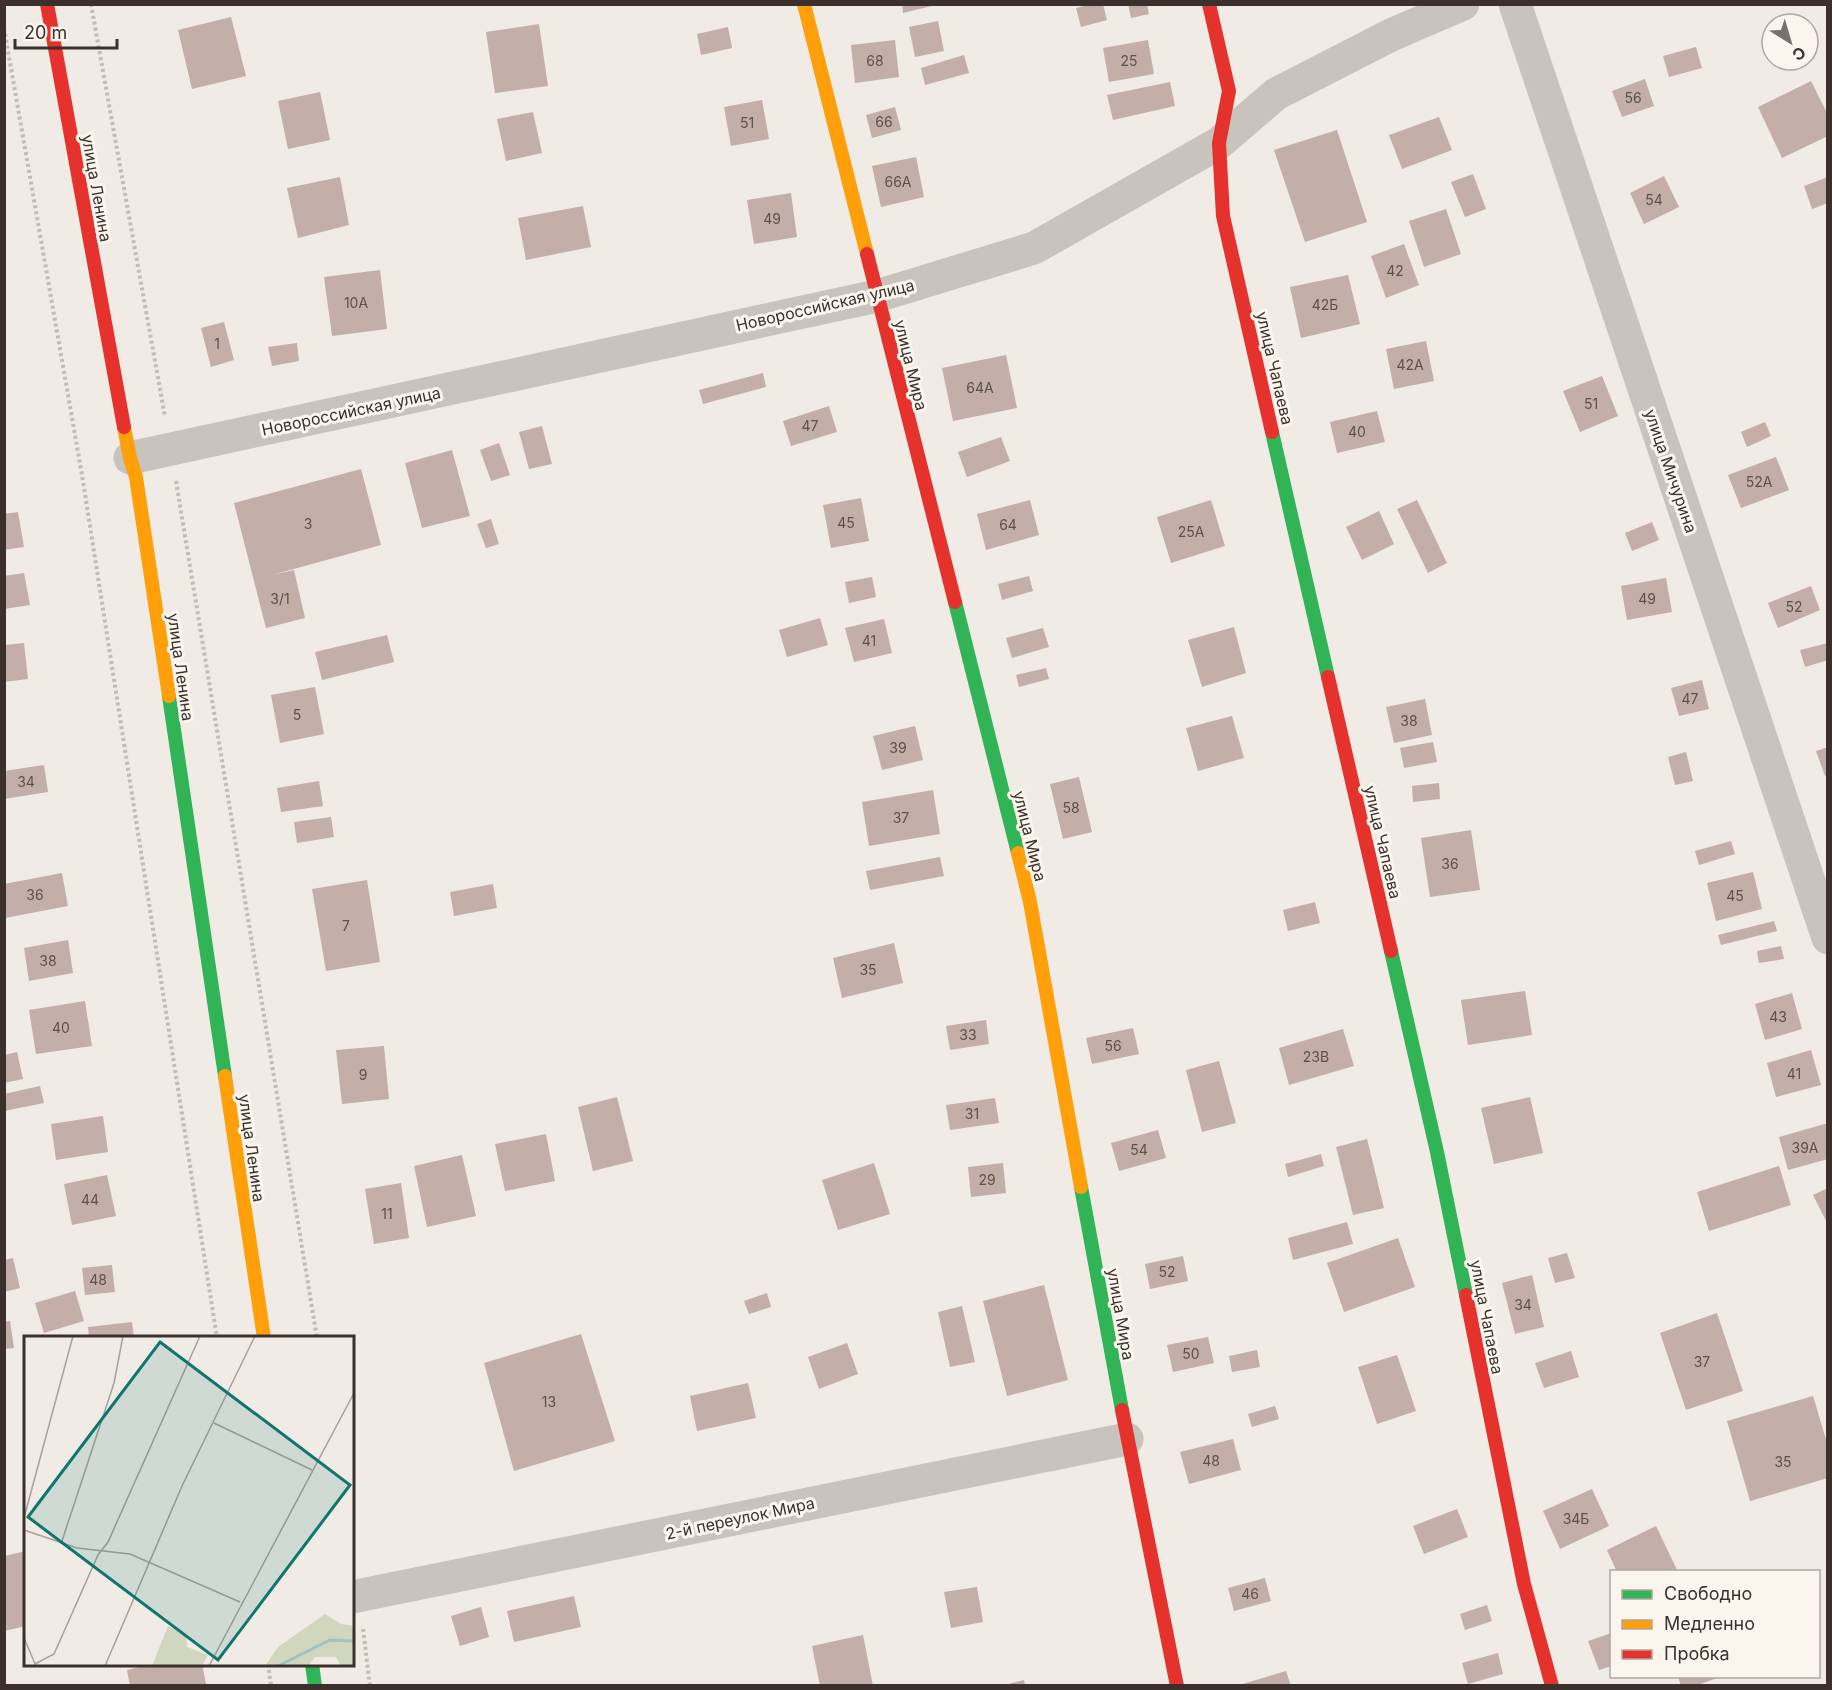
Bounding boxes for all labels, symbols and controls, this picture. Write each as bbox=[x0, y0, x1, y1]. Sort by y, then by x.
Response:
scale bar bbox=[15, 12, 117, 50]
north arrow bbox=[1760, 12, 1820, 72]
text: 20 m bbox=[24, 22, 67, 43]
text: С bbox=[1788, 42, 1810, 66]
house number: 68 bbox=[866, 52, 884, 69]
house number: 25 bbox=[1120, 52, 1138, 69]
house number: 56 bbox=[1624, 89, 1642, 106]
house number: 66 bbox=[875, 113, 893, 130]
house number: 51 bbox=[740, 114, 754, 131]
street label: улица Ленина bbox=[78, 133, 116, 243]
house number: 66А bbox=[884, 173, 912, 190]
house number: 54 bbox=[1645, 191, 1663, 208]
house number: 49 bbox=[763, 210, 781, 227]
house number: 42 bbox=[1386, 262, 1404, 279]
street label: Новороссийская улица bbox=[734, 275, 916, 335]
house number: 10А bbox=[344, 294, 368, 311]
house number: 42Б bbox=[1312, 296, 1338, 313]
street label: улица Чапаева bbox=[1252, 309, 1298, 427]
street label: улица Мира bbox=[890, 318, 932, 412]
house number: 1 bbox=[214, 335, 220, 352]
house number: 42А bbox=[1396, 356, 1424, 373]
house number: 64А bbox=[966, 379, 994, 396]
street label: Новороссийская улица bbox=[260, 382, 442, 440]
house number: 51 bbox=[1584, 395, 1598, 412]
street label: улица Мичурина bbox=[1640, 406, 1702, 536]
house number: 47 bbox=[802, 417, 819, 434]
house number: 40 bbox=[1348, 423, 1366, 440]
house number: 52А bbox=[1746, 473, 1773, 490]
house number: 45 bbox=[837, 514, 855, 531]
house number: 3 bbox=[304, 515, 312, 532]
house number: 64 bbox=[999, 516, 1017, 533]
house number: 25А bbox=[1178, 523, 1205, 540]
house number: 3/1 bbox=[270, 590, 290, 607]
house number: 49 bbox=[1638, 590, 1656, 607]
house number: 52 bbox=[1785, 598, 1803, 615]
street label: улица Ленина bbox=[164, 612, 198, 722]
house number: 41 bbox=[862, 632, 876, 649]
house number: 47 bbox=[1682, 690, 1699, 707]
house number: 5 bbox=[293, 706, 301, 723]
house number: 38 bbox=[1400, 712, 1418, 729]
house number: 39 bbox=[889, 739, 907, 756]
house number: 34 bbox=[17, 773, 35, 790]
street label: улица Чапаева bbox=[1360, 783, 1406, 901]
street label: улица Мира bbox=[1009, 789, 1051, 883]
house number: 58 bbox=[1062, 799, 1080, 816]
house number: 37 bbox=[893, 809, 909, 826]
house number: 36 bbox=[1441, 855, 1459, 872]
house number: 36 bbox=[26, 886, 44, 903]
house number: 45 bbox=[1726, 887, 1744, 904]
house number: 7 bbox=[342, 917, 350, 934]
house number: 38 bbox=[39, 952, 57, 969]
house number: 35 bbox=[859, 961, 877, 978]
house number: 43 bbox=[1769, 1008, 1787, 1025]
house number: 40 bbox=[52, 1019, 70, 1036]
house number: 33 bbox=[959, 1026, 977, 1043]
house number: 56 bbox=[1104, 1037, 1122, 1054]
house number: 23В bbox=[1303, 1048, 1329, 1065]
house number: 41 bbox=[1787, 1065, 1801, 1082]
house number: 9 bbox=[359, 1066, 367, 1083]
street label: улица Ленина bbox=[235, 1093, 269, 1203]
house number: 31 bbox=[965, 1105, 979, 1122]
house number: 39А bbox=[1792, 1139, 1819, 1156]
house number: 54 bbox=[1130, 1141, 1148, 1158]
house number: 29 bbox=[978, 1171, 996, 1188]
house number: 44 bbox=[81, 1191, 99, 1208]
house number: 11 bbox=[381, 1205, 393, 1222]
street label: улица Чапаева bbox=[1466, 1258, 1508, 1376]
house number: 52 bbox=[1158, 1263, 1176, 1280]
street label: улица Мира bbox=[1103, 1267, 1139, 1361]
house number: 48 bbox=[89, 1271, 107, 1288]
house number: 34 bbox=[1514, 1296, 1532, 1313]
inset map bbox=[24, 1336, 354, 1666]
house number: 50 bbox=[1182, 1345, 1200, 1362]
house number: 37 bbox=[1694, 1353, 1710, 1370]
house number: 13 bbox=[542, 1393, 556, 1410]
house number: 48 bbox=[1202, 1452, 1220, 1469]
house number: 35 bbox=[1774, 1453, 1792, 1470]
street label: 2-й переулок Мира bbox=[664, 1492, 816, 1544]
house number: 34Б bbox=[1563, 1510, 1589, 1527]
legend bbox=[1610, 1570, 1820, 1678]
text: Свободно bbox=[1664, 1583, 1752, 1604]
house number: 46 bbox=[1241, 1585, 1259, 1602]
text: Медленно bbox=[1664, 1613, 1755, 1634]
text: Пробка bbox=[1664, 1643, 1730, 1664]

